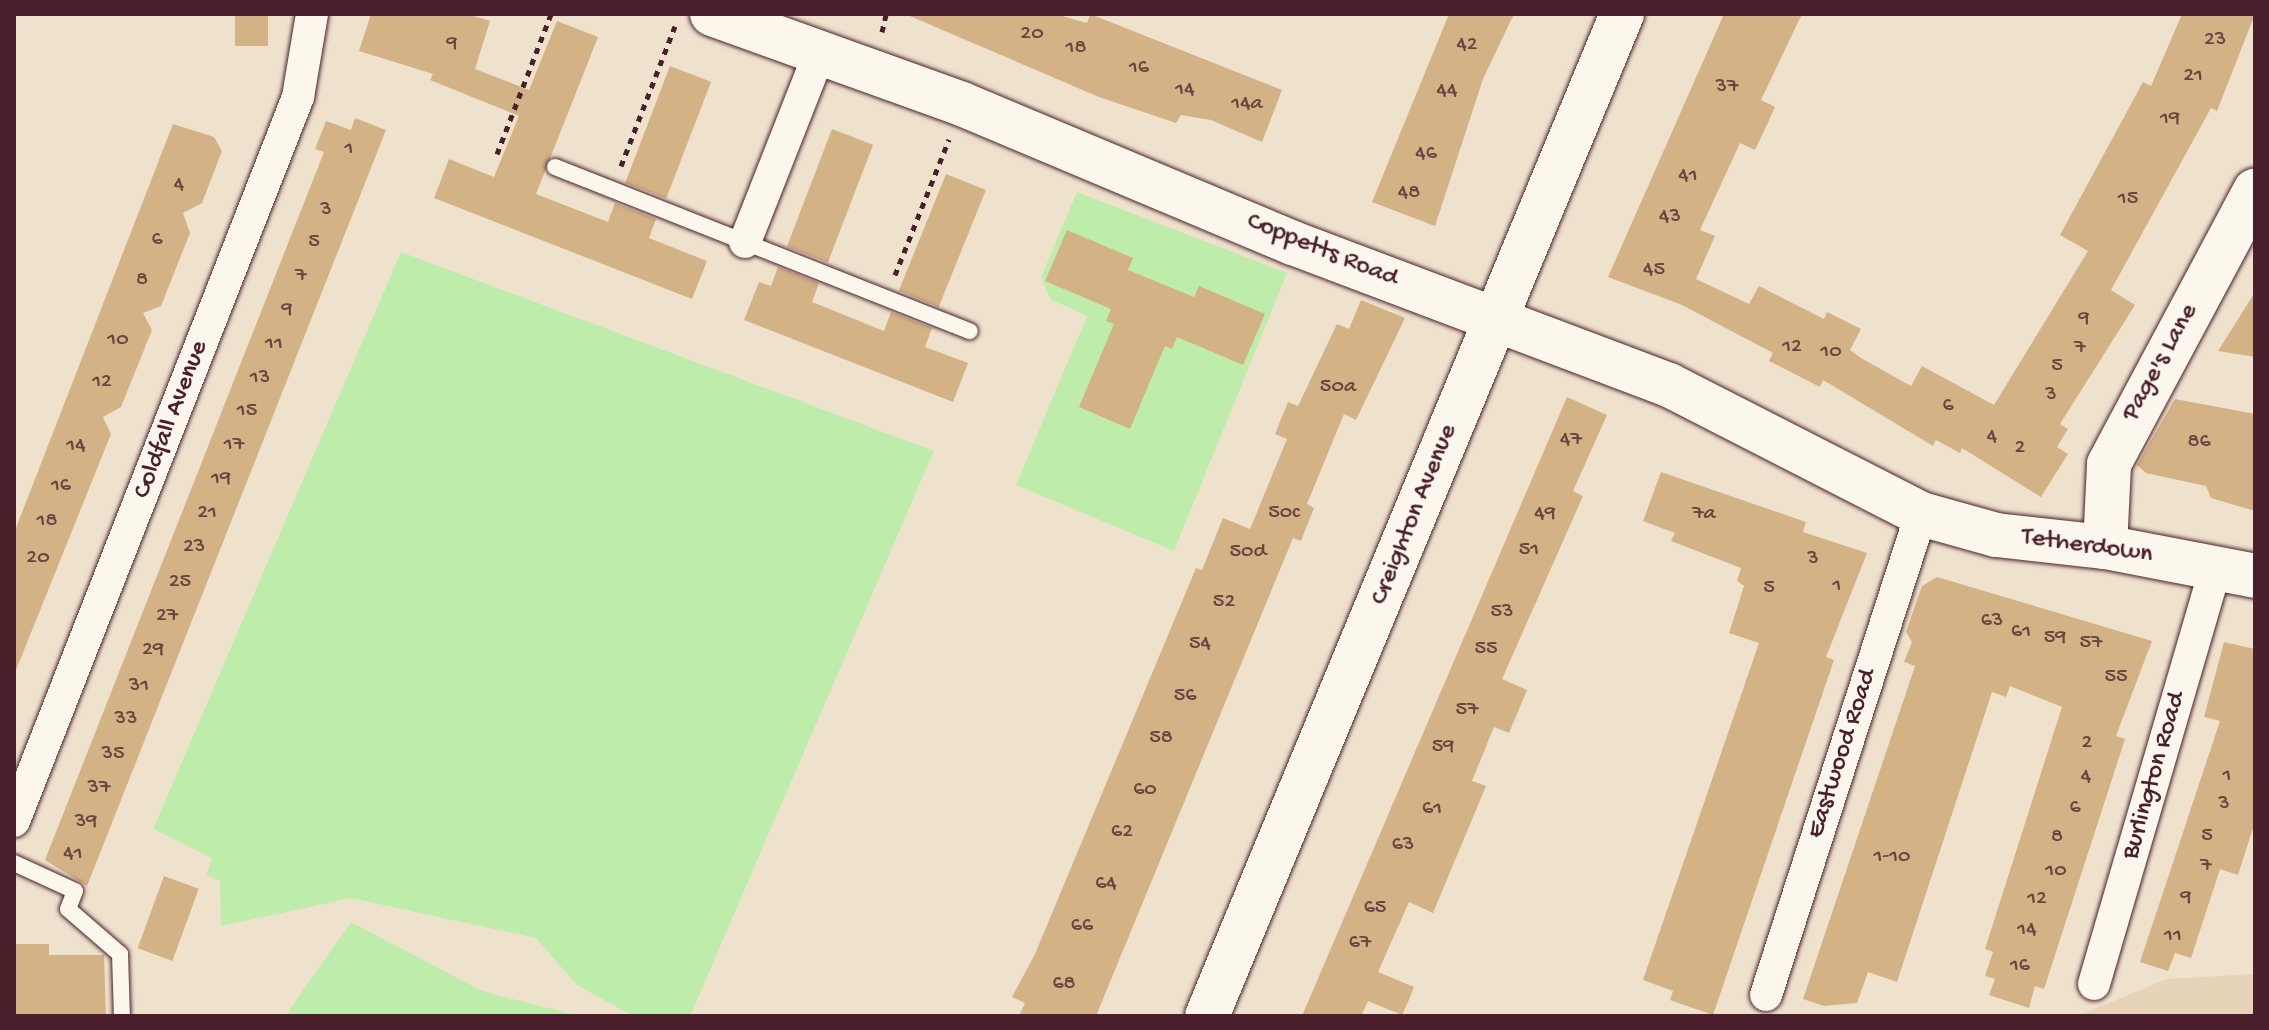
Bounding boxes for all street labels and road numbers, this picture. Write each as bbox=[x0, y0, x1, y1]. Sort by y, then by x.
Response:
street label: Coppetts Road bbox=[1242, 207, 1402, 295]
street label: Page's Lane bbox=[2116, 299, 2206, 427]
street label: Coldfall Avenue bbox=[128, 337, 216, 503]
street label: Creighton Avenue bbox=[1365, 420, 1465, 610]
street label: Tetherdown bbox=[2020, 522, 2154, 572]
street label: Eastwood Road bbox=[1801, 665, 1885, 843]
street label: Burlington Road bbox=[2116, 689, 2194, 863]

